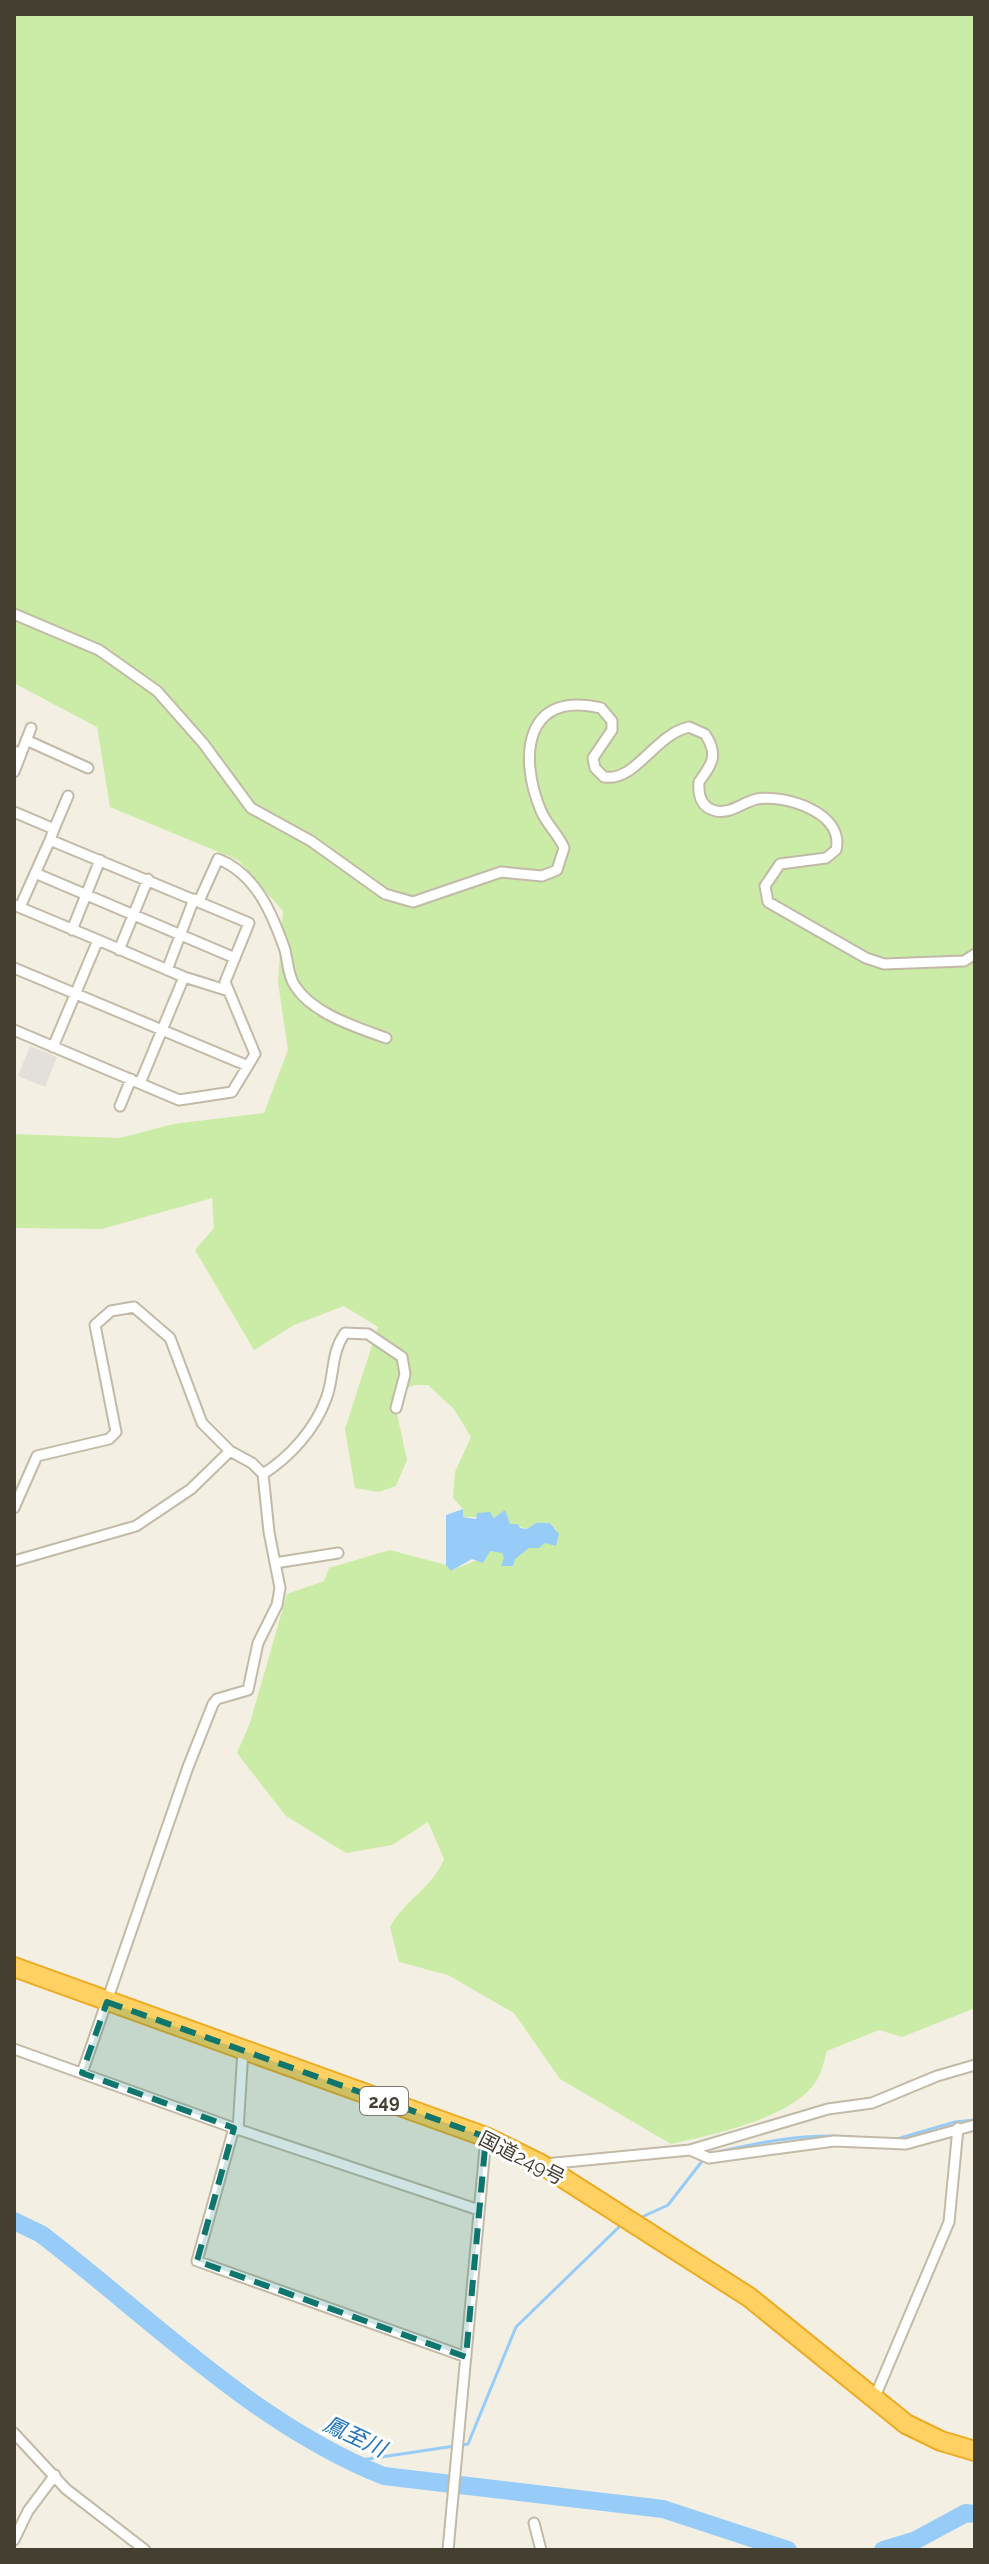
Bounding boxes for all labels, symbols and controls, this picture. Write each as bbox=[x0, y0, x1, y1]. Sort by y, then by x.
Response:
road number: 249 bbox=[360, 2087, 408, 2115]
street label: 国道249号 bbox=[475, 2126, 569, 2190]
water label: 鳳至川 bbox=[320, 2410, 392, 2463]

